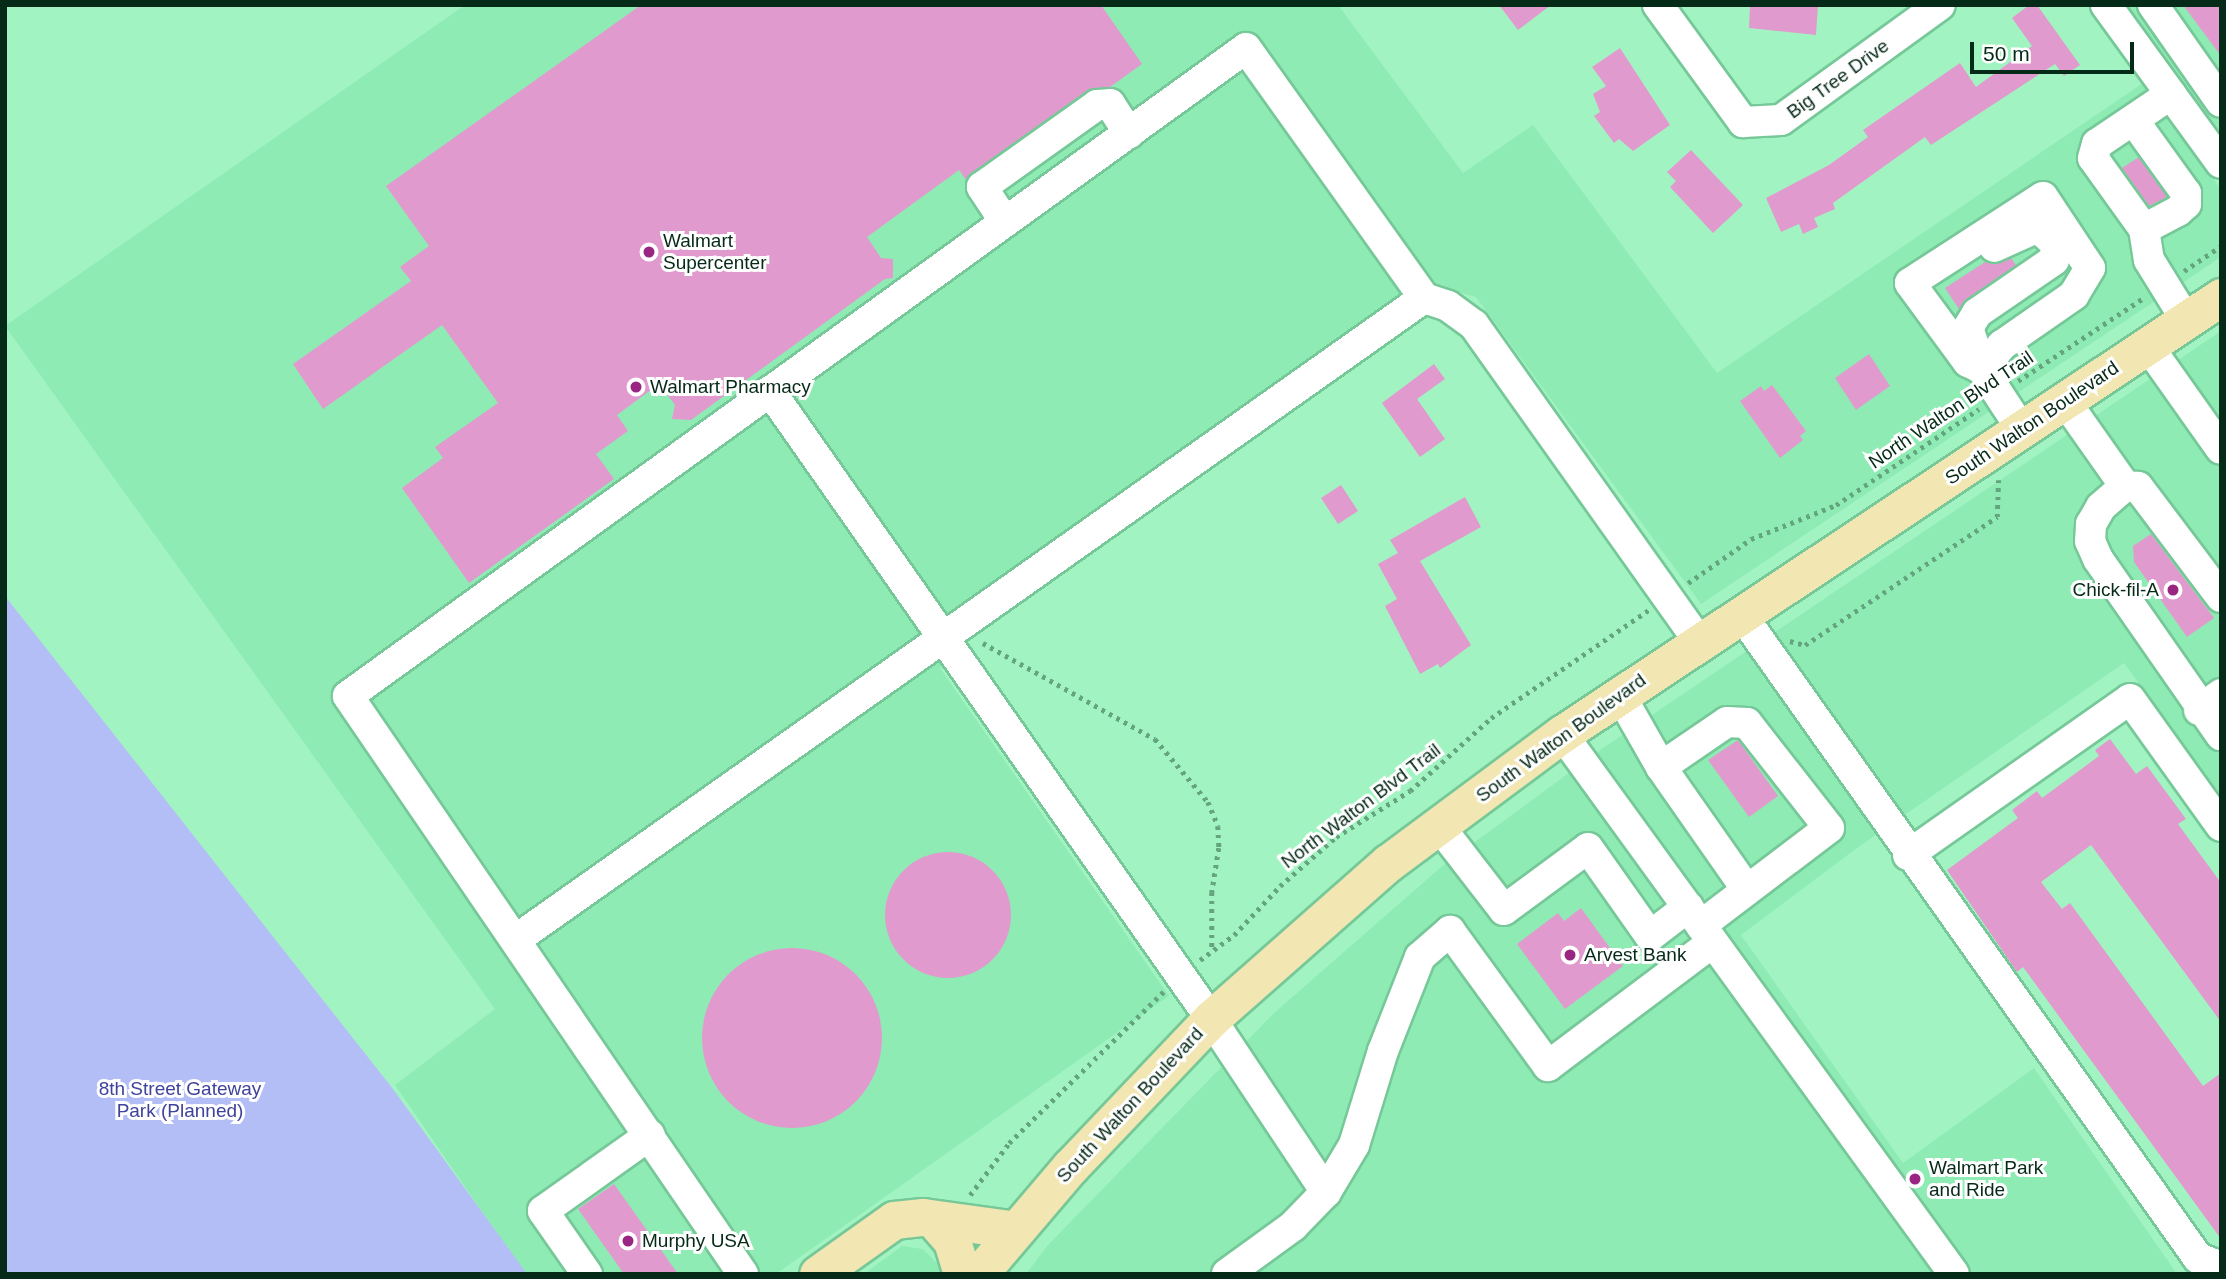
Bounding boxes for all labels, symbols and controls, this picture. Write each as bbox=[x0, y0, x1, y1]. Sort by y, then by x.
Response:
scale bar bbox=[1974, 28, 2138, 72]
street label: Big Tree Drive bbox=[1782, 34, 1894, 124]
text: 50 m bbox=[1983, 42, 2030, 65]
place label: Walmart Supercenter bbox=[663, 230, 767, 274]
marker: Walmart Supercenter bbox=[641, 244, 657, 260]
street label: North Walton Blvd Trail bbox=[1864, 346, 2038, 474]
street label: South Walton Boulevard bbox=[1941, 356, 2123, 490]
place label: Walmart Pharmacy bbox=[650, 376, 811, 398]
marker: Walmart Pharmacy bbox=[628, 379, 644, 395]
place label: Chick-fil-A bbox=[2072, 579, 2159, 601]
marker: Chick-fil-A bbox=[2165, 582, 2181, 598]
street label: South Walton Boulevard bbox=[1472, 669, 1650, 807]
street label: North Walton Blvd Trail bbox=[1277, 739, 1445, 873]
place label: Arvest Bank bbox=[1584, 944, 1686, 966]
marker: Arvest Bank bbox=[1562, 947, 1578, 963]
street label: South Walton Boulevard bbox=[1052, 1023, 1208, 1187]
park label: 8th Street Gateway Park (Planned) bbox=[99, 1078, 261, 1122]
place label: Walmart Park and Ride bbox=[1929, 1157, 2043, 1201]
marker: Walmart Park and Ride bbox=[1907, 1171, 1923, 1187]
place label: Murphy USA bbox=[642, 1230, 750, 1252]
marker: Murphy USA bbox=[620, 1233, 636, 1249]

